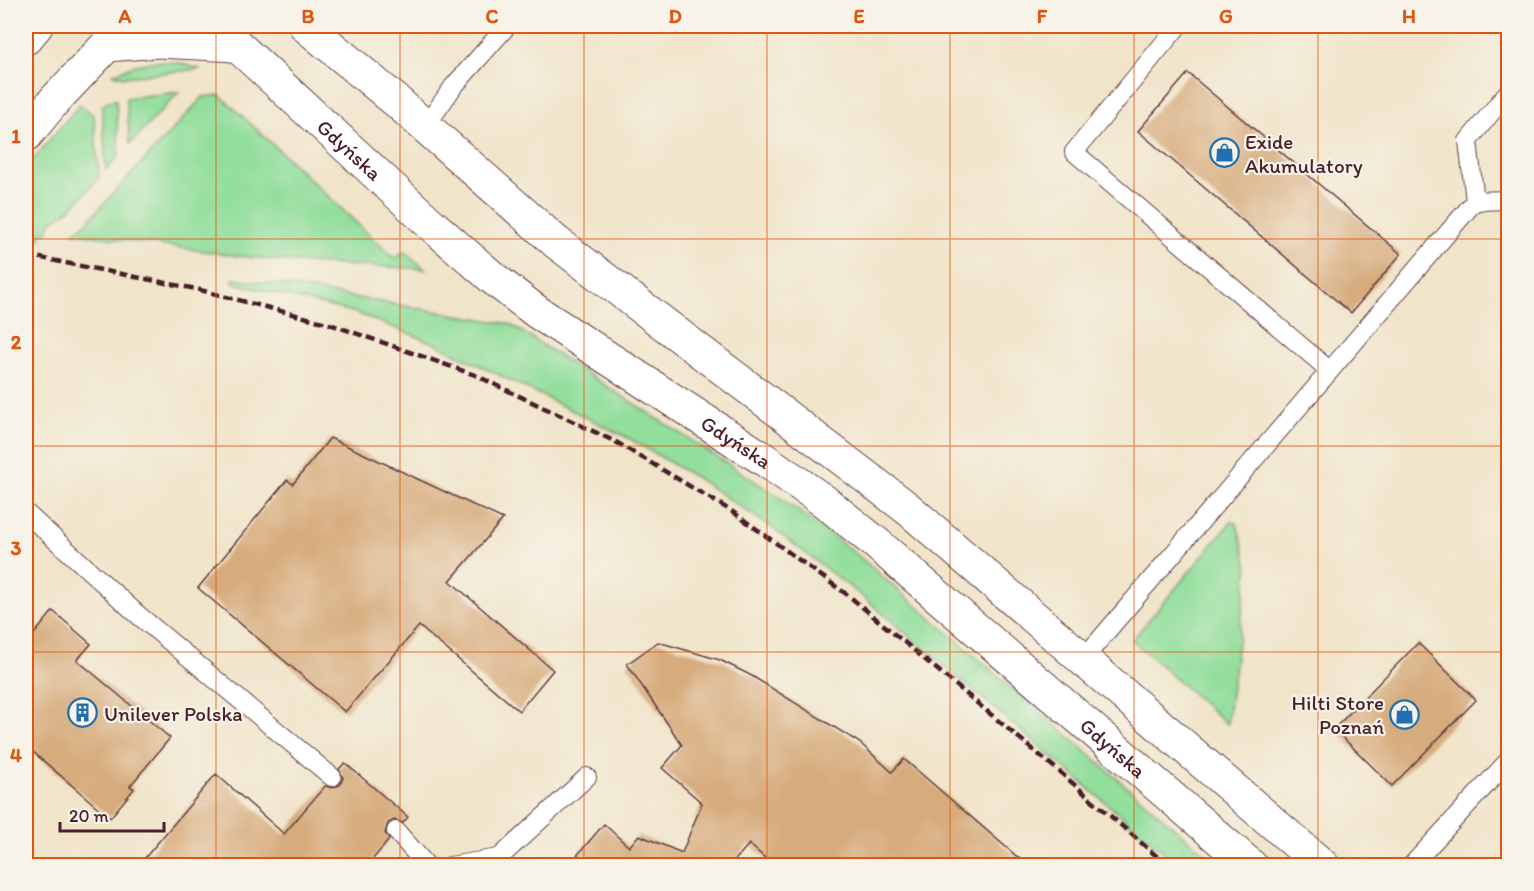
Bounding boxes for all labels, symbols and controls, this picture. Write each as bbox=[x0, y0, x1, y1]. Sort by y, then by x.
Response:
text: A bbox=[118, 4, 132, 28]
text: B bbox=[302, 4, 315, 28]
text: C bbox=[486, 4, 499, 28]
text: D bbox=[668, 4, 682, 28]
text: E bbox=[853, 4, 865, 28]
text: F bbox=[1037, 4, 1048, 28]
text: G bbox=[1219, 4, 1233, 28]
text: H bbox=[1402, 4, 1416, 28]
street label: Gdyńska bbox=[312, 113, 387, 185]
text: 1 bbox=[11, 124, 21, 148]
place label: Exide Akumulatory bbox=[1245, 129, 1363, 178]
shop icon: Exide Akumulatory bbox=[1208, 137, 1240, 169]
text: 2 bbox=[11, 330, 22, 354]
street label: Gdyńska bbox=[697, 410, 777, 473]
text: 3 bbox=[11, 536, 22, 560]
place label: Hilti Store Poznań bbox=[1291, 690, 1384, 739]
building icon: Unilever Polska bbox=[67, 697, 99, 729]
shop icon: Hilti Store Poznań bbox=[1389, 698, 1421, 730]
place label: Unilever Polska bbox=[104, 701, 243, 726]
street label: Gdyńska bbox=[1075, 712, 1152, 783]
text: 4 bbox=[10, 743, 22, 767]
scale bar bbox=[60, 795, 164, 833]
text: 20 m bbox=[69, 805, 109, 827]

